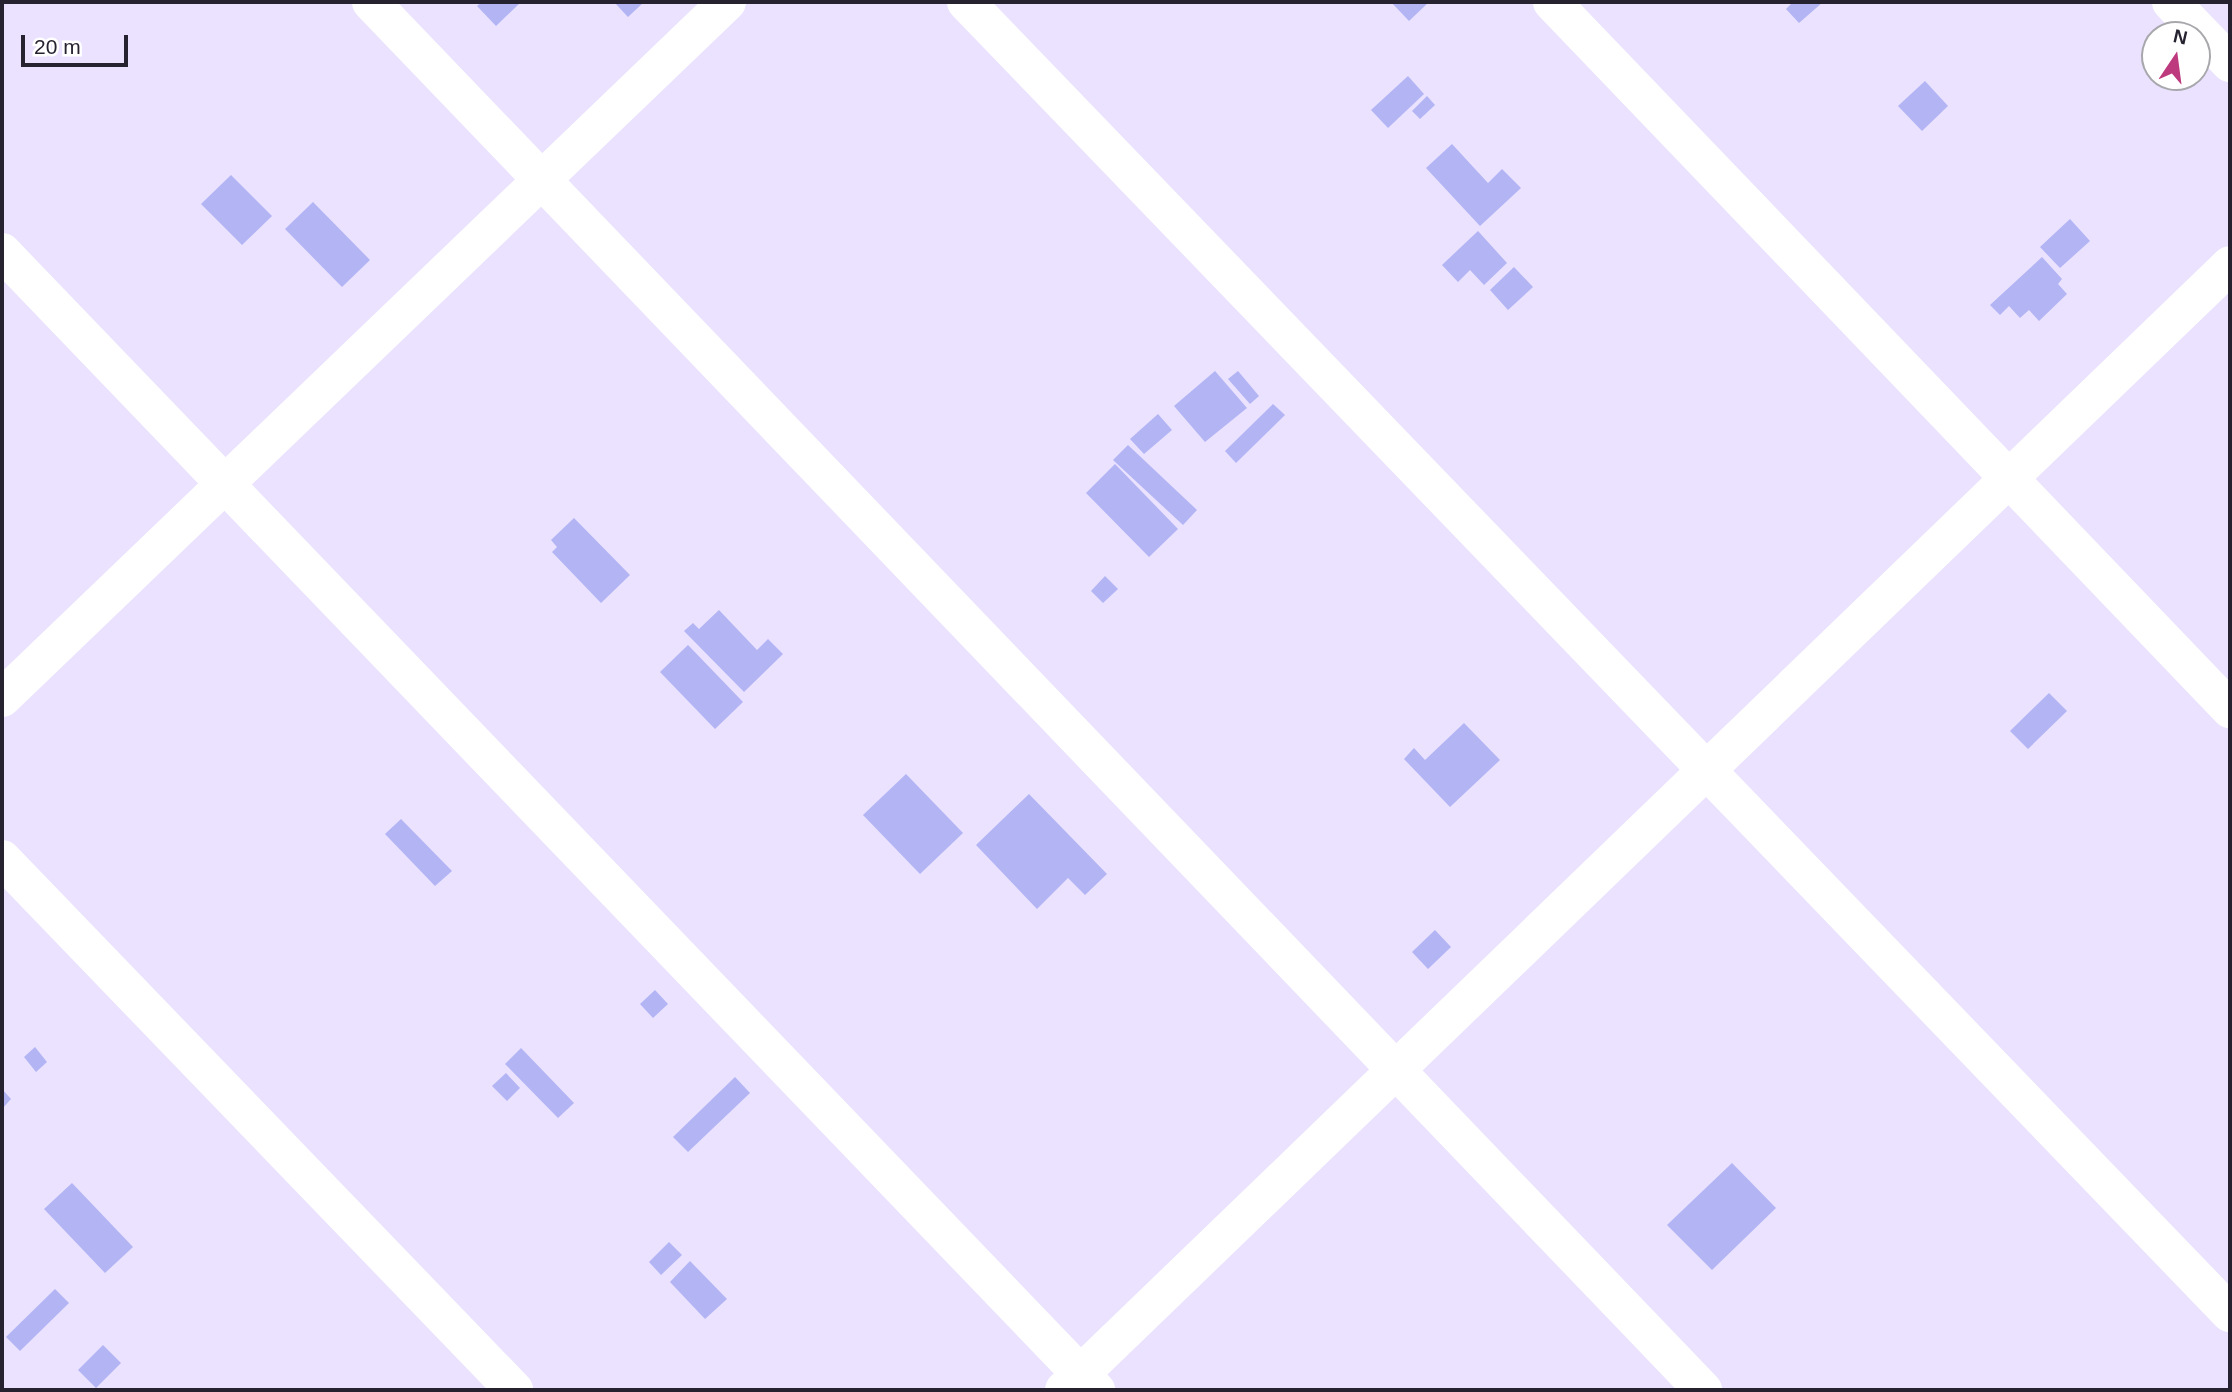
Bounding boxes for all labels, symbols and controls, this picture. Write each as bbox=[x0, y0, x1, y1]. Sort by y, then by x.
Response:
scale bar bbox=[24, 21, 131, 65]
north arrow bbox=[2141, 21, 2211, 91]
text: N bbox=[2171, 25, 2189, 49]
text: 20 m bbox=[34, 35, 81, 58]

